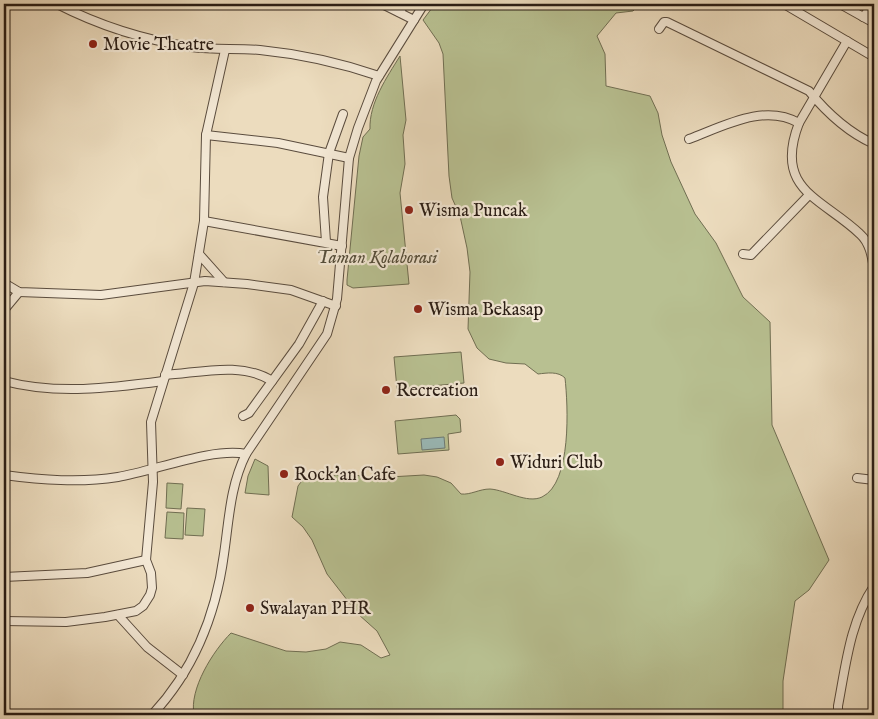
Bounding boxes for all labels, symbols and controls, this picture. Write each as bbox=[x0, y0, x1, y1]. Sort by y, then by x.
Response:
place label: Movie Theatre bbox=[103, 34, 214, 57]
marker: Movie Theatre bbox=[87, 38, 99, 50]
place label: Wisma Puncak bbox=[419, 200, 528, 223]
marker: Wisma Puncak bbox=[403, 204, 415, 216]
park label: Taman Kolaborasi bbox=[316, 247, 439, 270]
place label: Wisma Bekasap bbox=[428, 299, 544, 322]
marker: Wisma Bekasap bbox=[412, 303, 424, 315]
place label: Recreation bbox=[396, 380, 479, 403]
marker: Recreation bbox=[380, 384, 392, 396]
place label: Widuri Club bbox=[510, 452, 603, 475]
marker: Widuri Club bbox=[494, 456, 506, 468]
place label: Rock'an Cafe bbox=[294, 464, 396, 487]
marker: Rock'an Cafe bbox=[278, 468, 290, 480]
place label: Swalayan PHR bbox=[260, 598, 372, 621]
marker: Swalayan PHR bbox=[244, 602, 256, 614]

